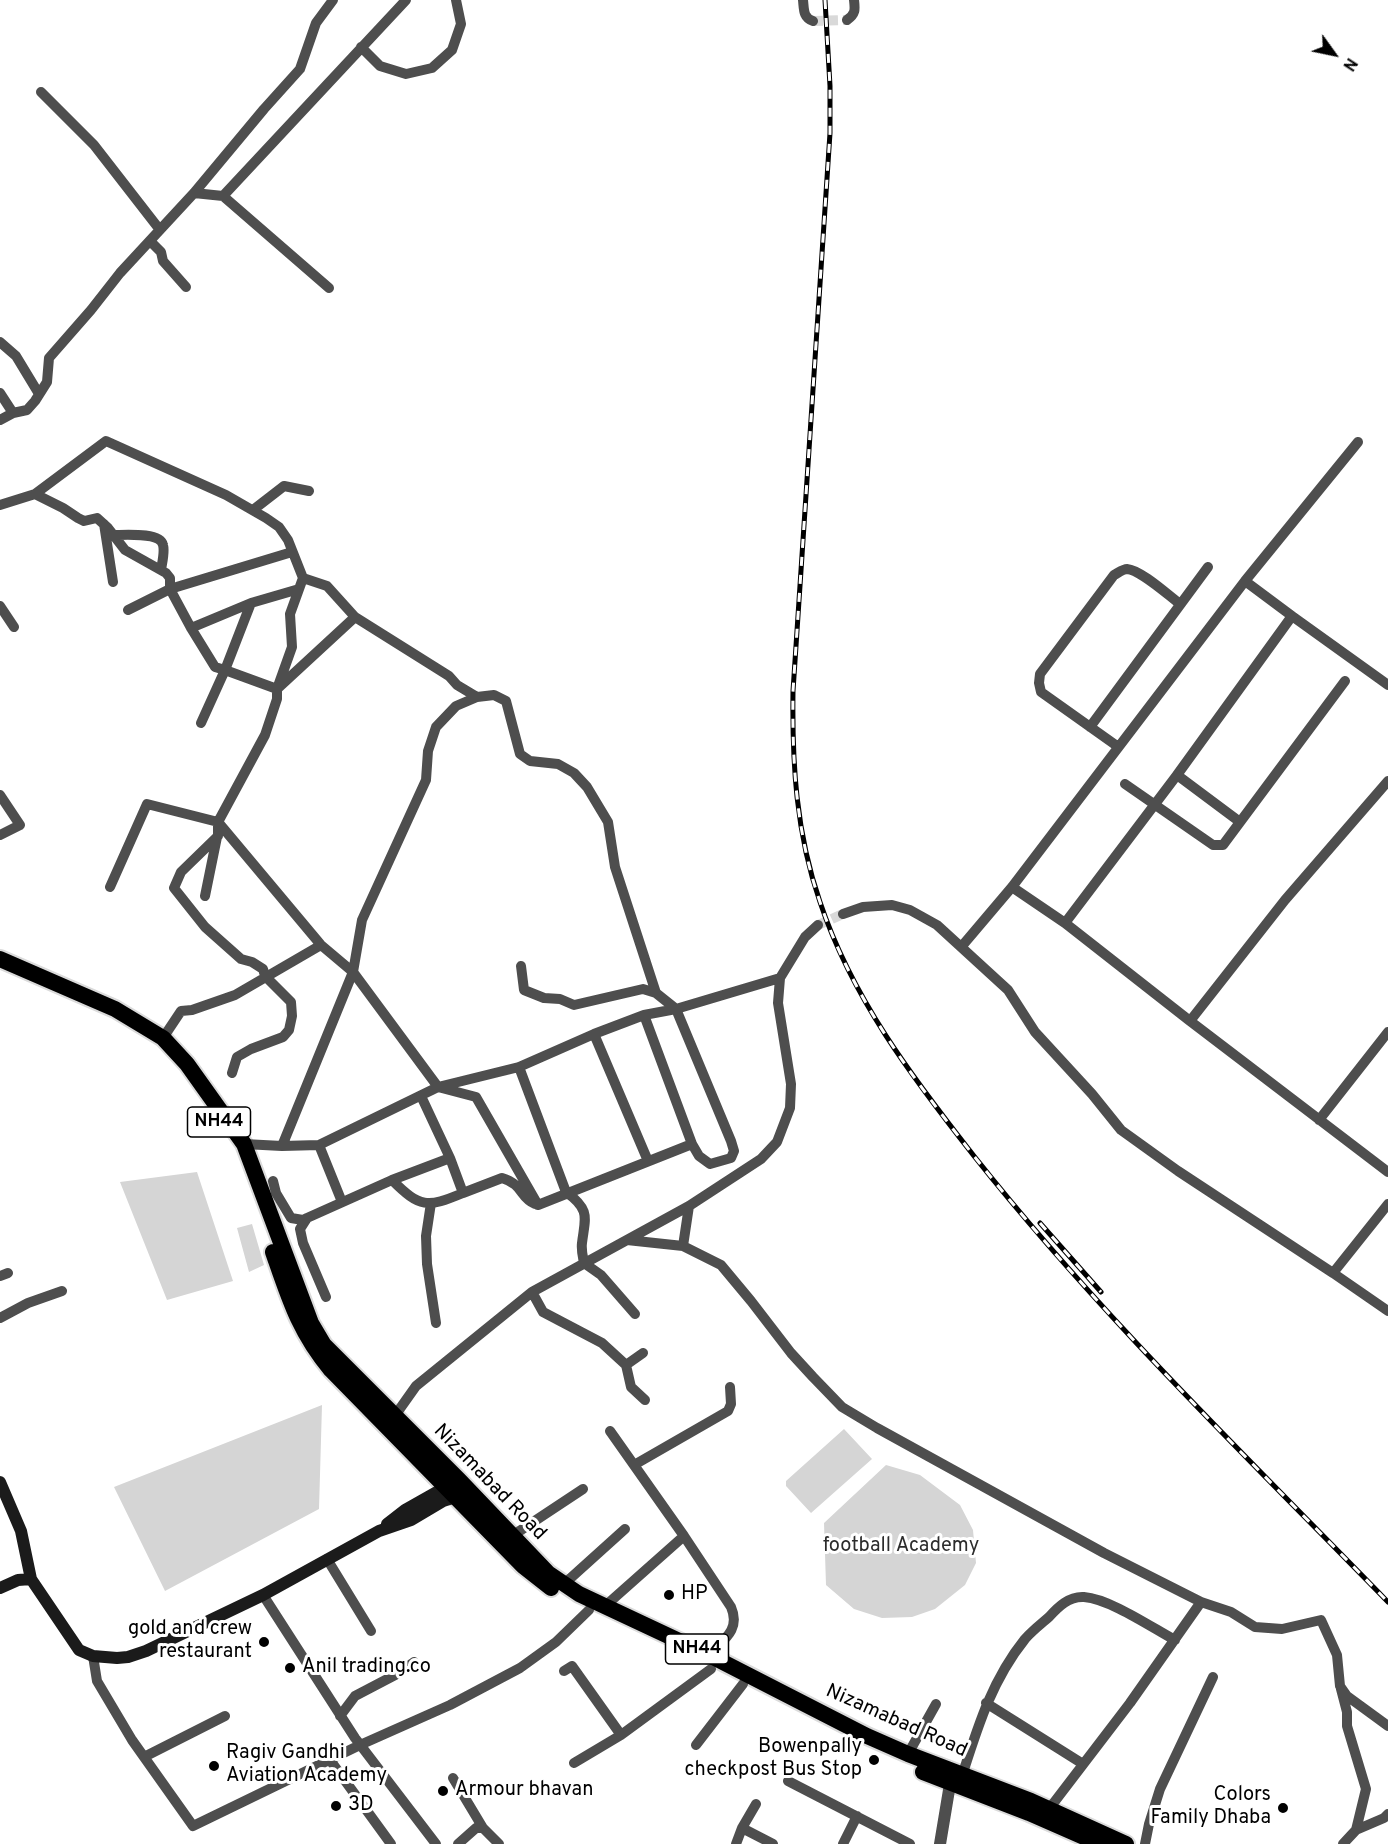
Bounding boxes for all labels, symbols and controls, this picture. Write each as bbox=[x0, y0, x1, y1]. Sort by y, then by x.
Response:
north arrow bbox=[1304, 24, 1364, 84]
text: N bbox=[1338, 54, 1361, 74]
road number: NH44 bbox=[188, 1107, 250, 1137]
street label: Nizamabad Road bbox=[427, 1420, 551, 1546]
park label: football Academy bbox=[823, 1535, 979, 1559]
place label: HP bbox=[681, 1583, 708, 1607]
marker: HP bbox=[662, 1588, 676, 1602]
place label: gold and crew restaurant bbox=[128, 1618, 252, 1665]
road number: NH44 bbox=[666, 1634, 728, 1664]
marker: gold and crew restaurant bbox=[257, 1635, 271, 1649]
place label: Anil trading.co bbox=[302, 1656, 431, 1680]
marker: Anil trading.co bbox=[283, 1661, 297, 1675]
street label: Nizamabad Road bbox=[822, 1680, 970, 1764]
place label: Bowenpally checkpost Bus Stop bbox=[685, 1736, 862, 1783]
place label: Ragiv Gandhi Aviation Academy bbox=[226, 1742, 387, 1789]
marker: Bowenpally checkpost Bus Stop bbox=[867, 1753, 881, 1767]
marker: Ragiv Gandhi Aviation Academy bbox=[207, 1759, 221, 1773]
place label: Armour bhavan bbox=[455, 1779, 593, 1803]
marker: Armour bhavan bbox=[436, 1784, 450, 1798]
place label: Colors Family Dhaba bbox=[1150, 1784, 1271, 1831]
place label: 3D bbox=[348, 1794, 374, 1818]
marker: 3D bbox=[329, 1799, 343, 1813]
marker: Colors Family Dhaba bbox=[1276, 1801, 1290, 1815]

